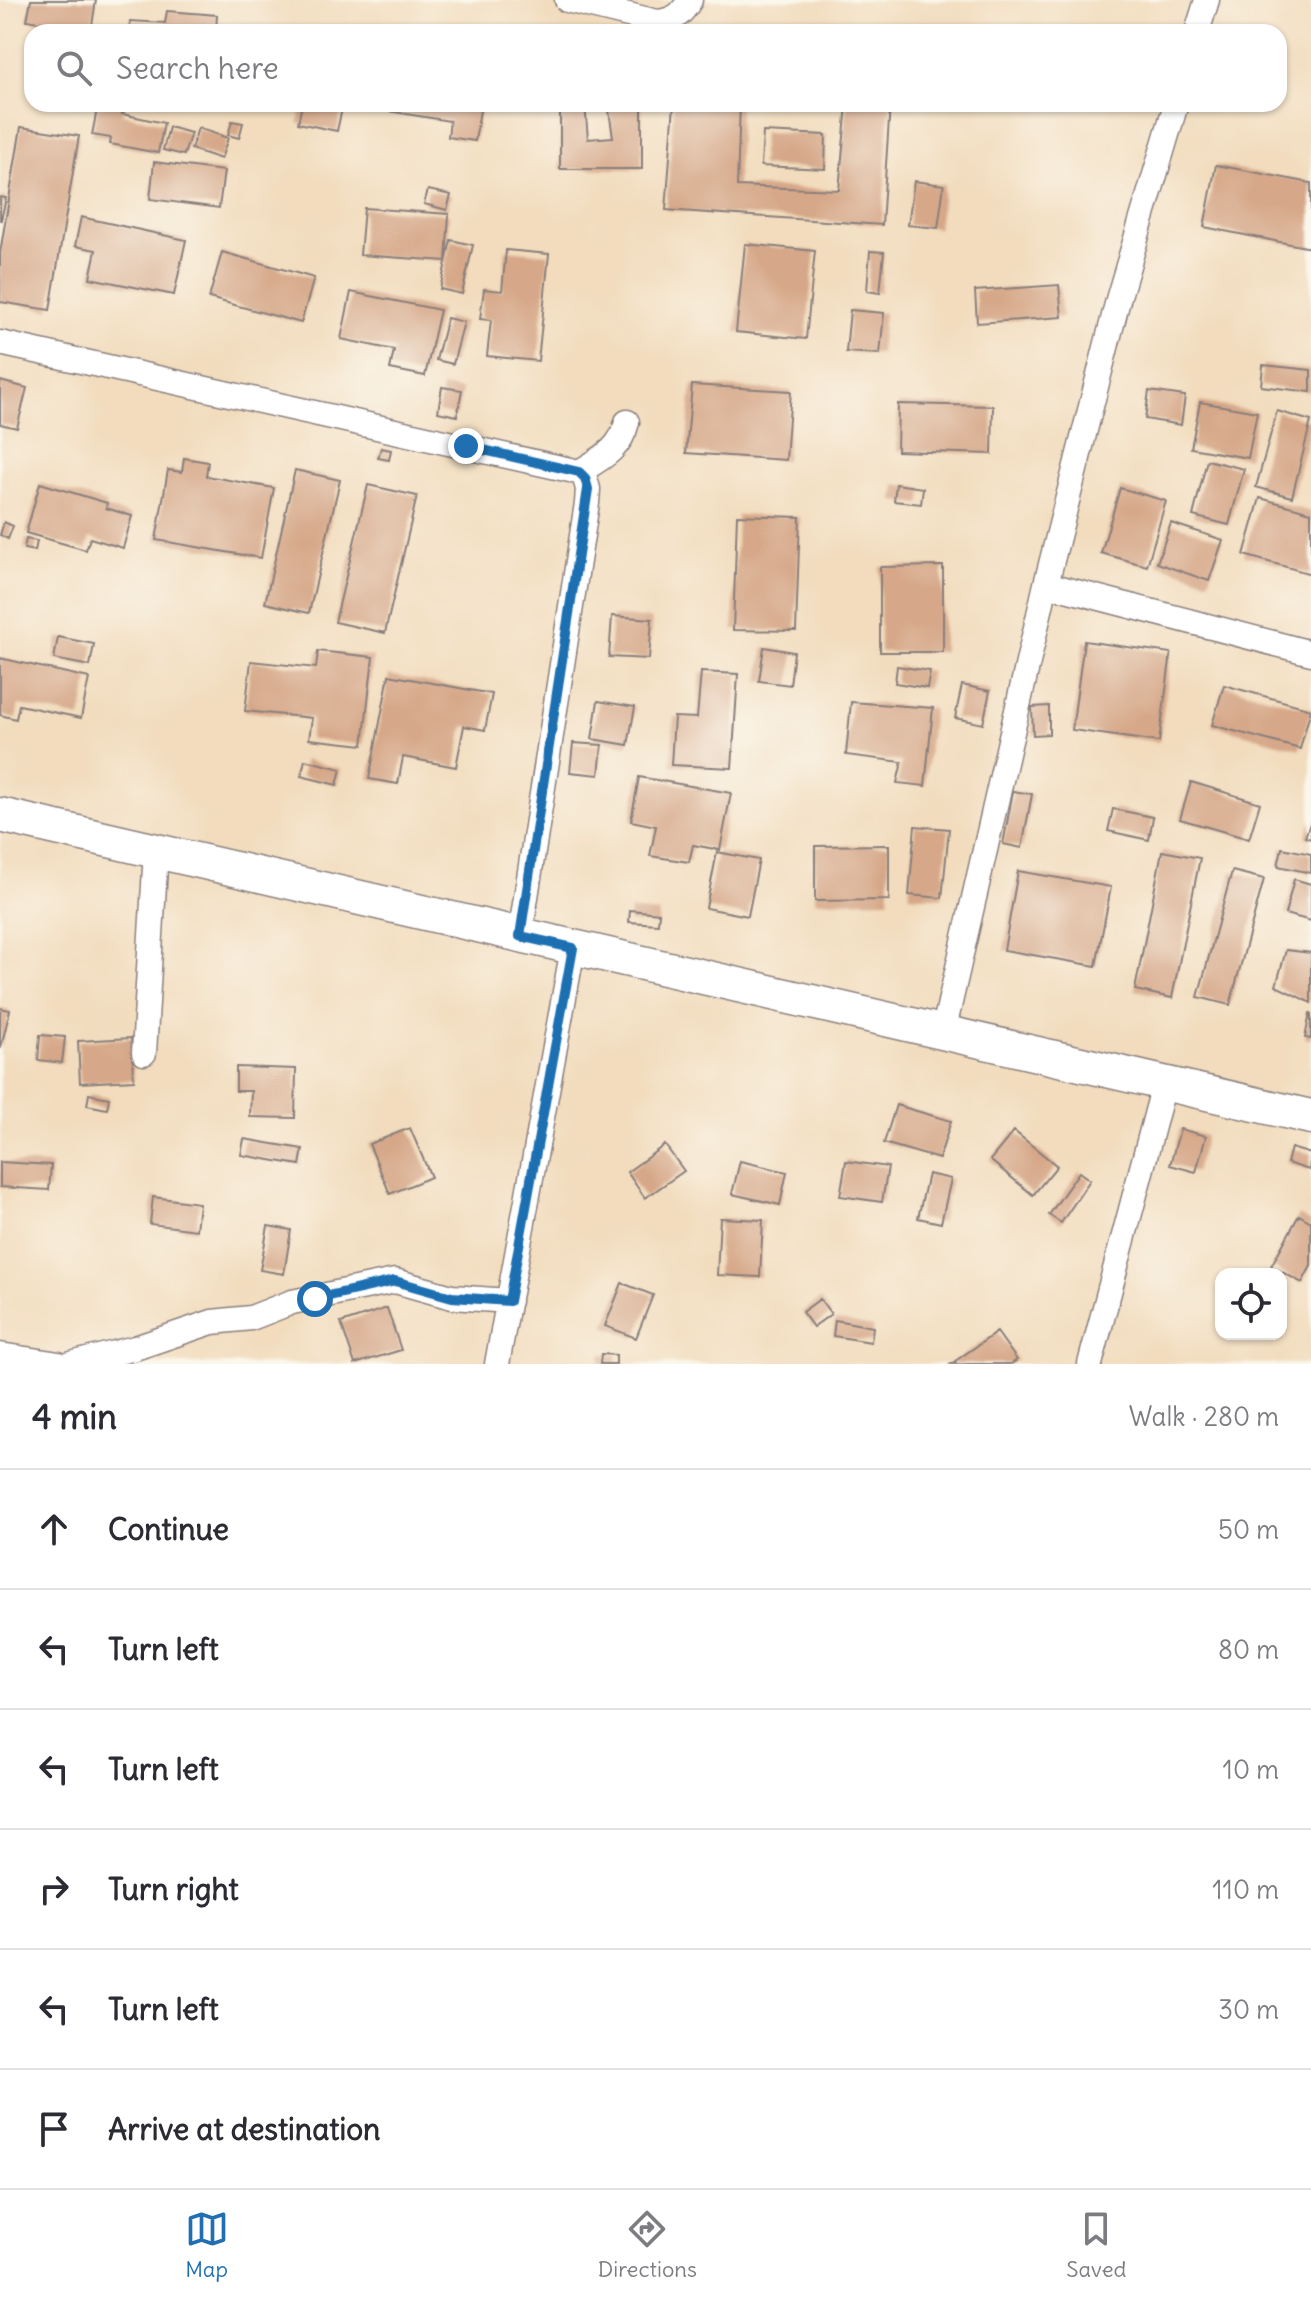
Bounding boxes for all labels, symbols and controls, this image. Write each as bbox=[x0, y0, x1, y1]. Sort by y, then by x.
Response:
search box bbox=[24, 24, 1287, 112]
icon: search bbox=[52, 46, 96, 90]
text: Search here bbox=[116, 49, 279, 87]
route end bbox=[448, 428, 484, 464]
map controls bbox=[1215, 1268, 1287, 1340]
button: locate bbox=[1215, 1268, 1287, 1340]
route start bbox=[297, 1281, 333, 1317]
text: 4 min bbox=[32, 1395, 117, 1438]
text: Walk · 280 m bbox=[1129, 1400, 1279, 1433]
icon: ahead bbox=[32, 1507, 76, 1551]
text: Continue bbox=[108, 1510, 229, 1548]
text: 50 m bbox=[1218, 1513, 1279, 1546]
icon: left bbox=[32, 1627, 76, 1671]
text: Turn left bbox=[108, 1630, 219, 1668]
text: 80 m bbox=[1218, 1633, 1279, 1666]
icon: left bbox=[32, 1747, 76, 1791]
text: Turn left bbox=[108, 1750, 219, 1788]
text: 10 m bbox=[1223, 1753, 1279, 1786]
icon: right bbox=[32, 1867, 76, 1911]
text: Turn right bbox=[108, 1870, 239, 1908]
text: 110 m bbox=[1212, 1873, 1279, 1906]
icon: left bbox=[32, 1987, 76, 2031]
text: Turn left bbox=[108, 1990, 219, 2028]
text: 30 m bbox=[1218, 1993, 1279, 2026]
icon: arrive bbox=[32, 2107, 76, 2151]
text: Arrive at destination bbox=[108, 2110, 380, 2148]
tab: Map bbox=[185, 2207, 229, 2283]
tab: Directions bbox=[598, 2207, 697, 2283]
tab: Saved bbox=[1066, 2207, 1126, 2283]

